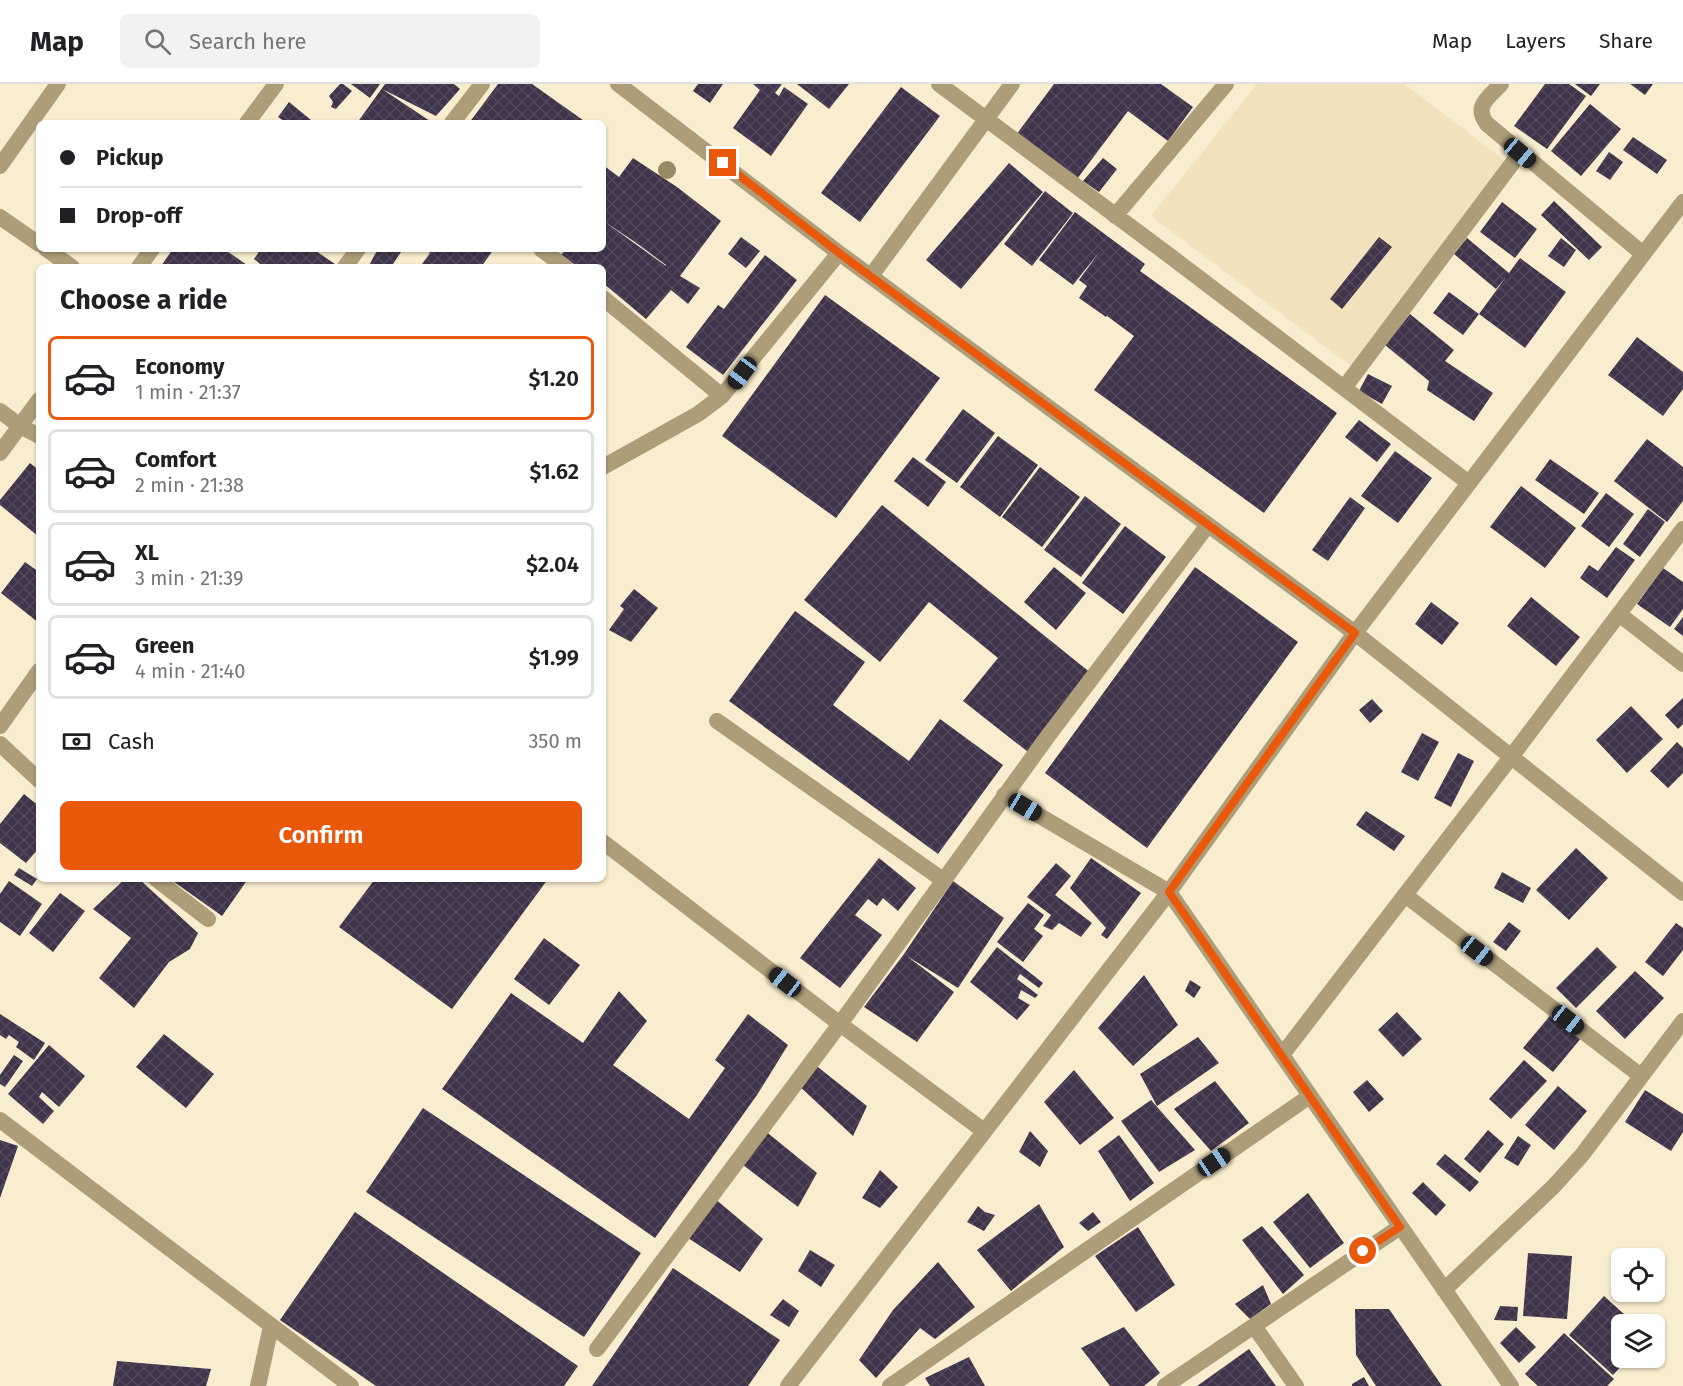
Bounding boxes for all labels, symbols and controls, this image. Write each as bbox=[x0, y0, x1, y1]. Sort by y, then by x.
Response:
search box bbox=[120, 14, 540, 68]
text: Map bbox=[30, 25, 84, 58]
icon: search bbox=[141, 25, 174, 58]
text: Search here bbox=[189, 28, 307, 55]
text: Map bbox=[1432, 28, 1472, 54]
text: Layers bbox=[1505, 28, 1566, 54]
text: Share bbox=[1599, 28, 1653, 54]
car bbox=[1500, 135, 1540, 171]
text: Pickup bbox=[96, 144, 164, 171]
route end bbox=[709, 149, 736, 176]
text: Drop-off bbox=[96, 202, 182, 229]
text: Choose a ride bbox=[60, 284, 227, 316]
icon: car bbox=[63, 351, 117, 405]
text: Economy bbox=[135, 353, 224, 380]
car bbox=[724, 353, 760, 393]
text: $1.20 bbox=[528, 365, 579, 392]
text: 1 min · 21:37 bbox=[135, 380, 241, 404]
icon: car bbox=[63, 444, 117, 498]
text: Comfort bbox=[135, 446, 216, 473]
text: $1.62 bbox=[529, 458, 579, 485]
text: 2 min · 21:38 bbox=[135, 473, 244, 497]
icon: car bbox=[63, 537, 117, 591]
text: XL bbox=[135, 539, 159, 566]
text: $2.04 bbox=[526, 551, 579, 578]
text: 3 min · 21:39 bbox=[135, 566, 243, 590]
icon: car bbox=[63, 630, 117, 684]
text: Green bbox=[135, 632, 194, 659]
text: $1.99 bbox=[529, 644, 579, 671]
text: 4 min · 21:40 bbox=[135, 659, 245, 683]
icon: cash bbox=[60, 725, 93, 758]
text: Cash bbox=[108, 728, 155, 755]
text: 350 m bbox=[528, 729, 582, 753]
car bbox=[1005, 790, 1045, 824]
button: Confirm bbox=[60, 801, 582, 870]
car bbox=[1457, 933, 1497, 969]
car bbox=[765, 964, 805, 1000]
car bbox=[1548, 1002, 1588, 1038]
car bbox=[1194, 1144, 1234, 1180]
route start bbox=[1349, 1237, 1376, 1264]
map controls bbox=[1611, 1248, 1665, 1368]
button: locate bbox=[1611, 1248, 1665, 1302]
button: layers bbox=[1611, 1314, 1665, 1368]

